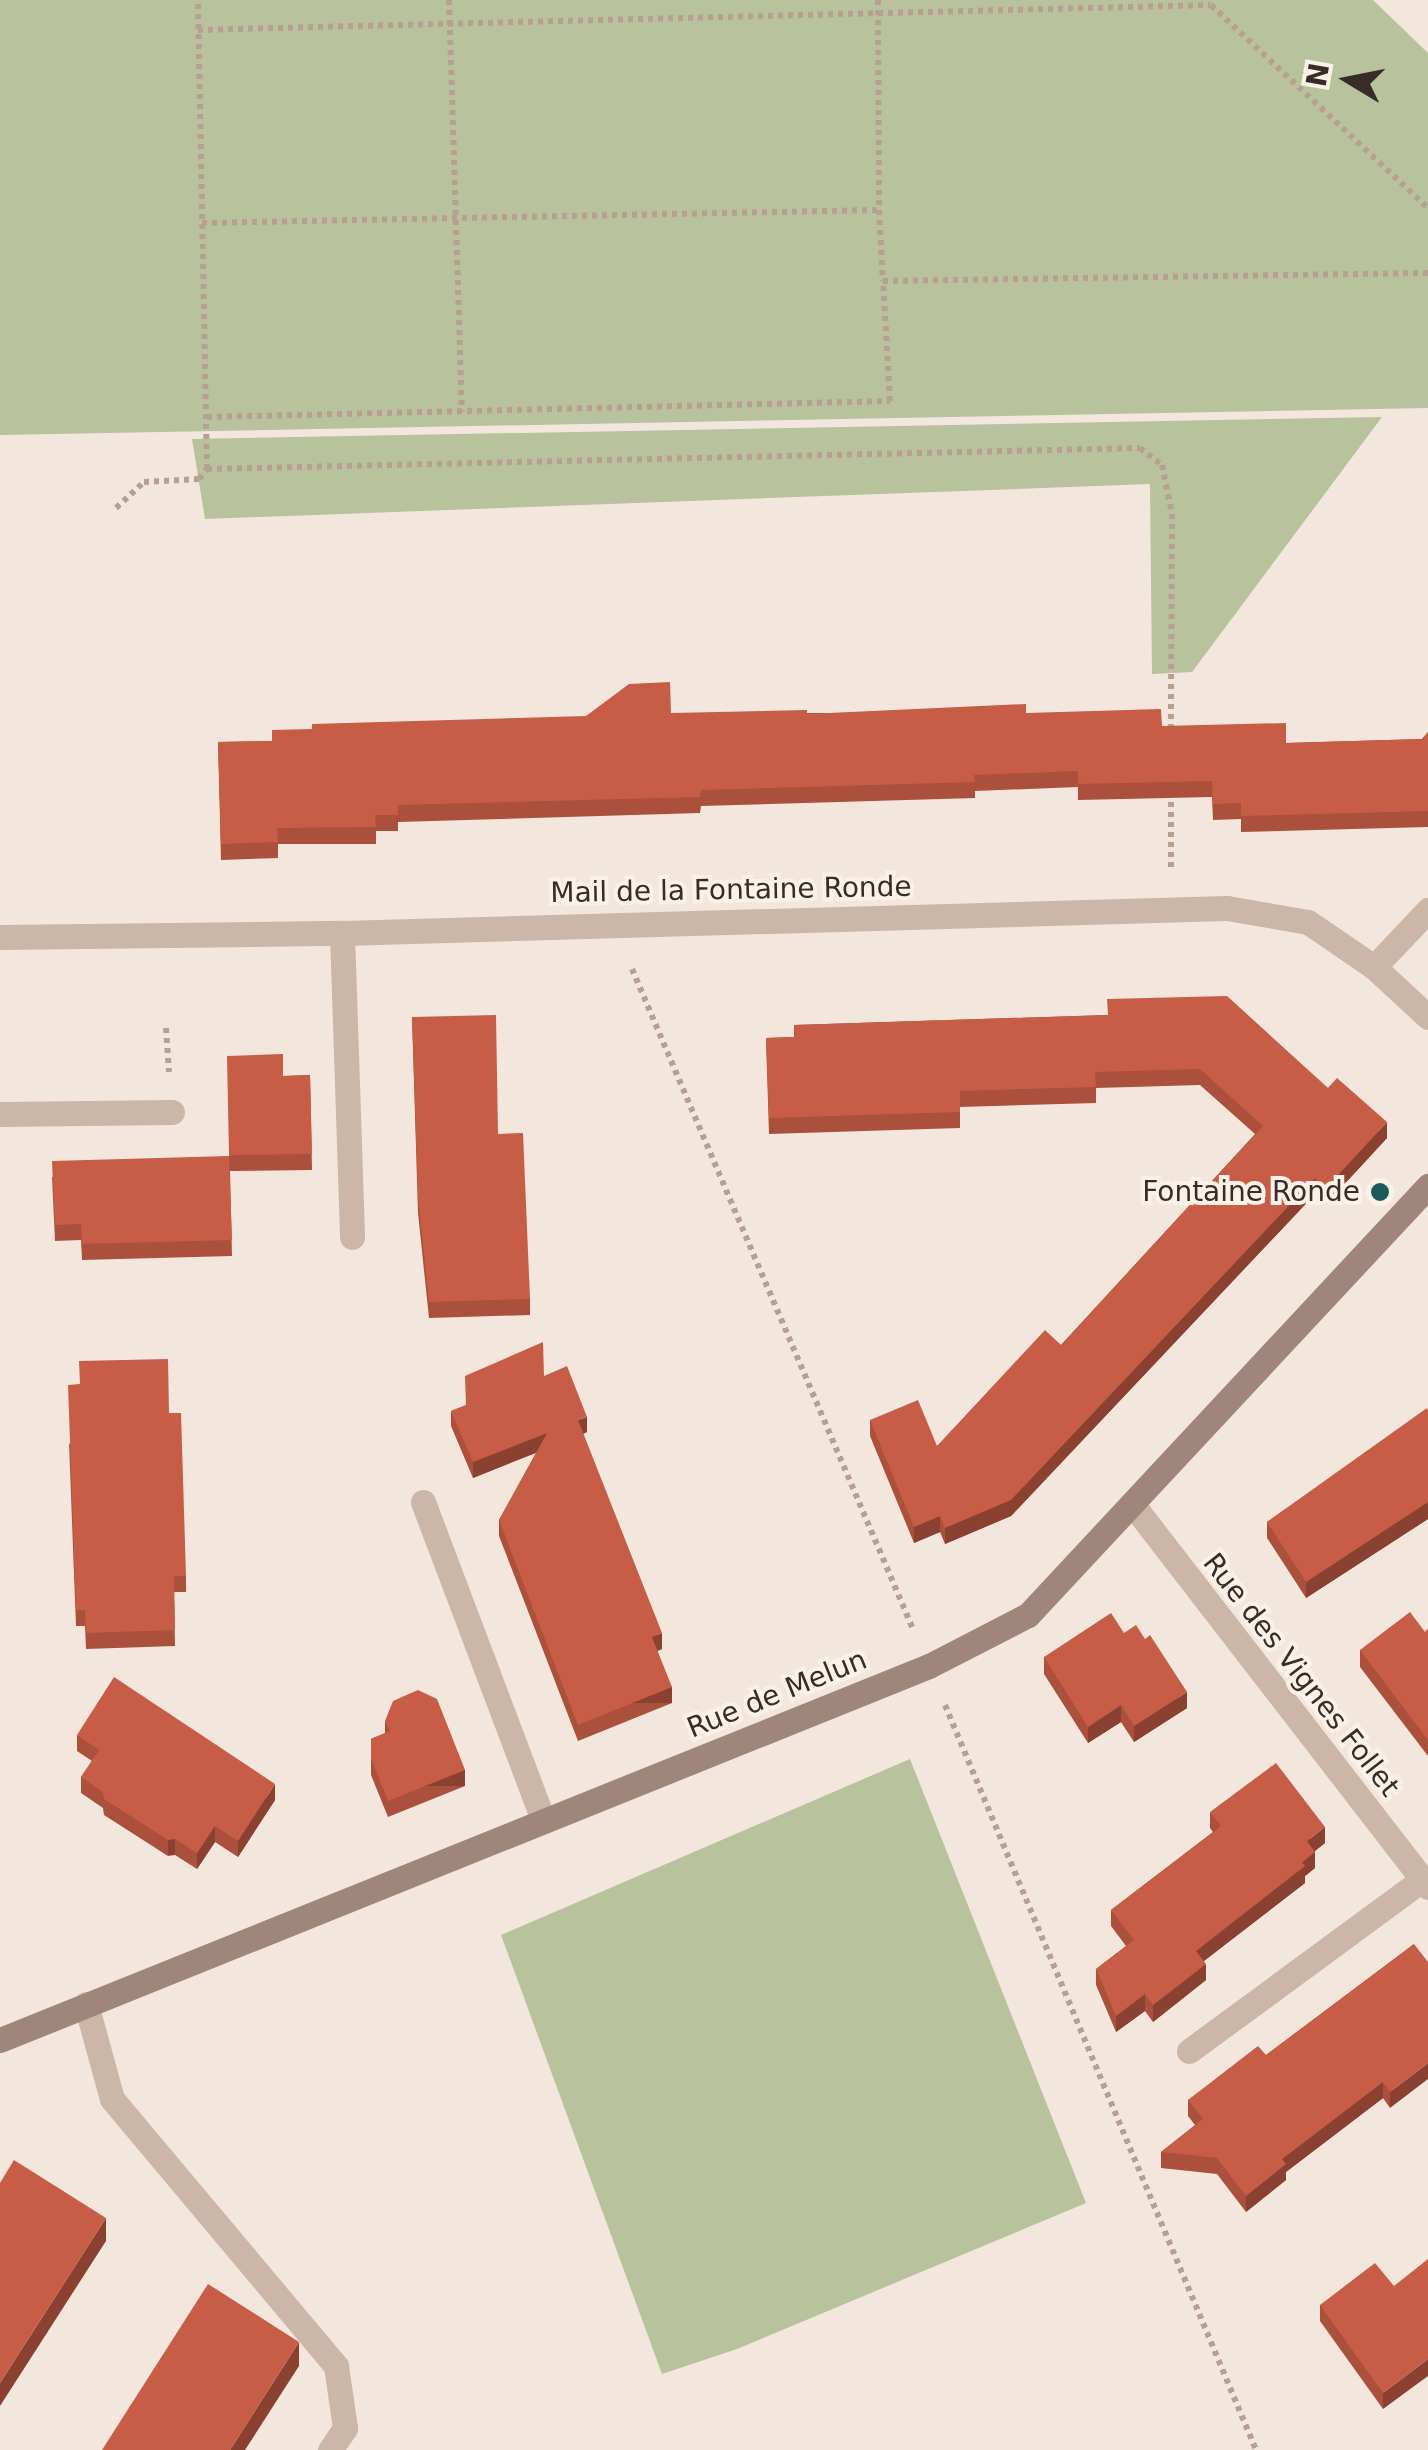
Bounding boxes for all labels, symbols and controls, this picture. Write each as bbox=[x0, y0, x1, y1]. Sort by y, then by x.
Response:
north arrow bbox=[1298, 30, 1398, 130]
text: N bbox=[1300, 60, 1336, 89]
street label: Mail de la Fontaine Ronde bbox=[550, 870, 912, 910]
place label: Fontaine Ronde bbox=[1142, 1175, 1360, 1209]
marker: Fontaine Ronde bbox=[1369, 1181, 1391, 1203]
street label: Rue des Vignes Follet bbox=[1196, 1547, 1406, 1803]
street label: Rue de Melun bbox=[682, 1643, 872, 1745]

